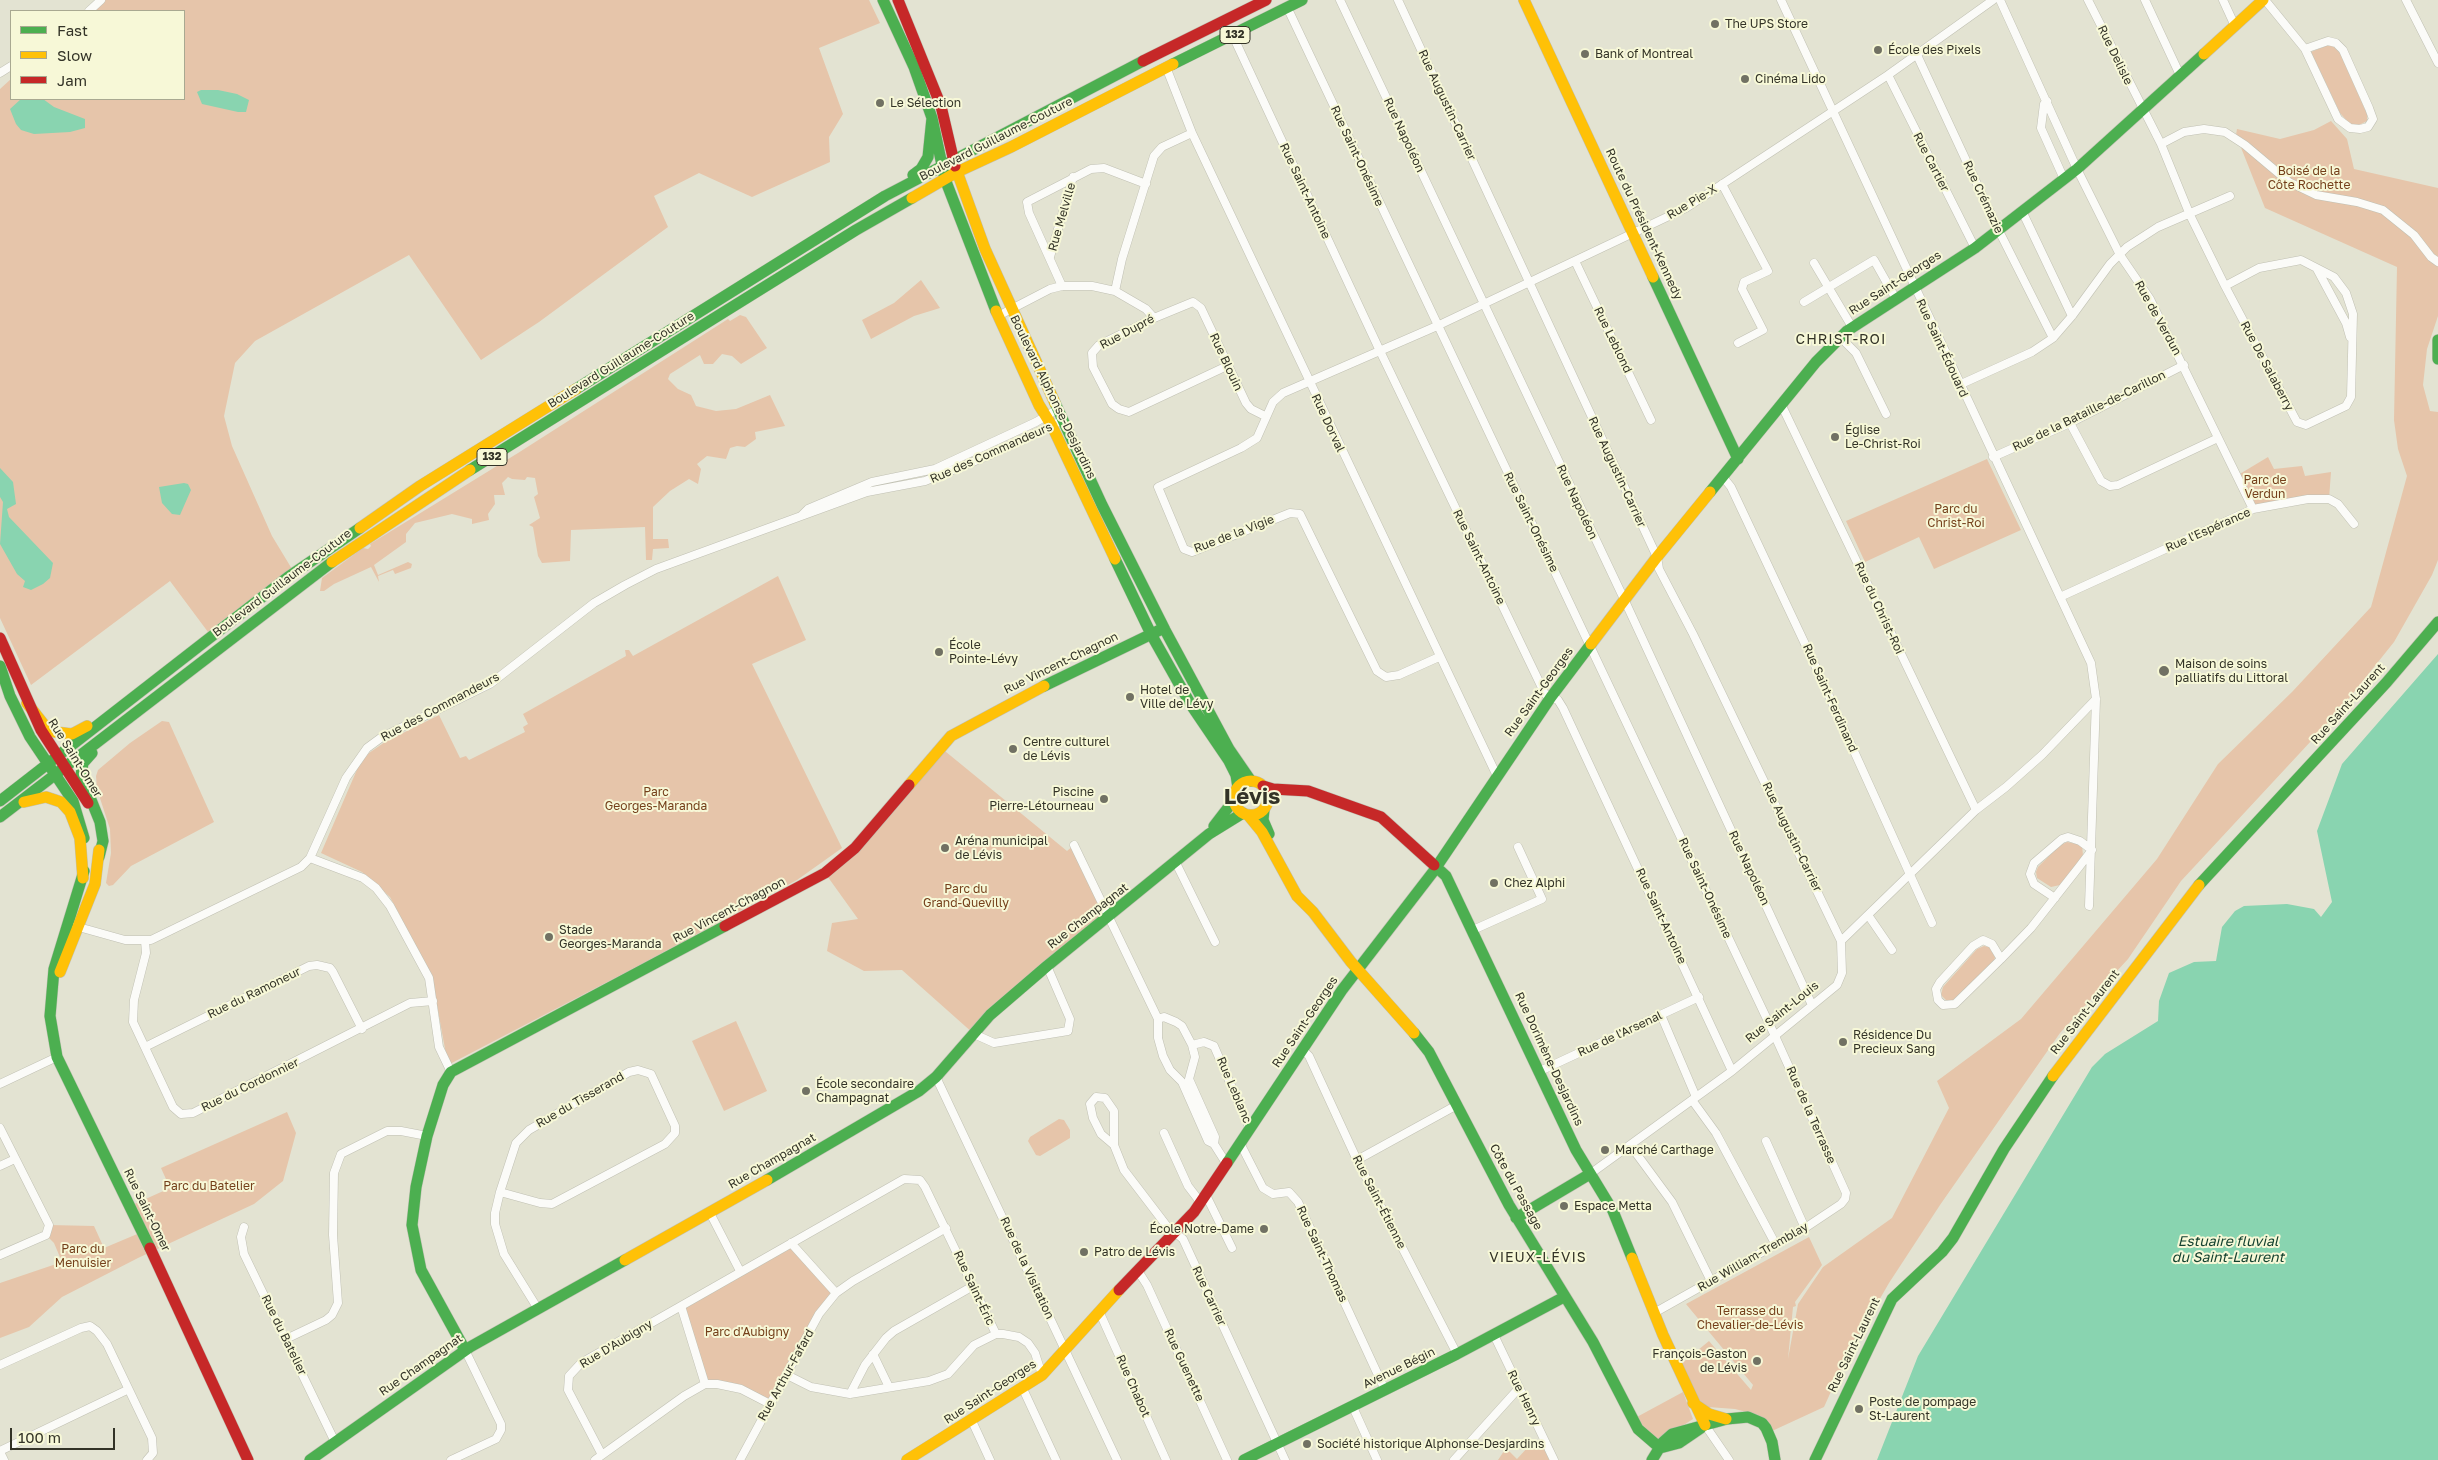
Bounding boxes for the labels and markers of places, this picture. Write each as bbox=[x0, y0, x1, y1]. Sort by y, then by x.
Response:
place label: The UPS Store bbox=[1725, 17, 1808, 31]
marker: The UPS Store bbox=[1709, 18, 1721, 30]
place label: École des Pixels bbox=[1888, 43, 1981, 57]
marker: École des Pixels bbox=[1872, 44, 1884, 56]
place label: Bank of Montreal bbox=[1595, 47, 1693, 61]
marker: Bank of Montreal bbox=[1579, 48, 1591, 60]
place label: Cinéma Lido bbox=[1755, 72, 1826, 86]
marker: Cinéma Lido bbox=[1739, 73, 1751, 85]
place label: Le Sélection bbox=[890, 96, 961, 110]
marker: Le Sélection bbox=[874, 97, 886, 109]
place label: Église Le-Christ-Roi bbox=[1845, 423, 1921, 451]
marker: Église Le-Christ-Roi bbox=[1829, 431, 1841, 443]
place label: École Pointe-Lévy bbox=[949, 638, 1018, 666]
marker: École Pointe-Lévy bbox=[933, 646, 945, 658]
place label: Maison de soins palliatifs du Littoral bbox=[2175, 657, 2288, 685]
marker: Maison de soins palliatifs du Littoral bbox=[2157, 664, 2171, 678]
place label: Hotel de Ville de Lévy bbox=[1140, 683, 1213, 711]
marker: Hotel de Ville de Lévy bbox=[1124, 691, 1136, 703]
place label: Centre culturel de Lévis bbox=[1023, 735, 1110, 763]
marker: Centre culturel de Lévis bbox=[1007, 743, 1019, 755]
place label: Piscine Pierre-Létourneau bbox=[989, 785, 1094, 813]
marker: Piscine Pierre-Létourneau bbox=[1098, 793, 1110, 805]
place label: Aréna municipal de Lévis bbox=[955, 834, 1048, 862]
marker: Aréna municipal de Lévis bbox=[939, 842, 951, 854]
place label: Chez Alphi bbox=[1504, 876, 1565, 890]
marker: Chez Alphi bbox=[1488, 877, 1500, 889]
place label: Stade Georges-Maranda bbox=[559, 923, 661, 951]
marker: Stade Georges-Maranda bbox=[543, 931, 555, 943]
place label: Résidence Du Precieux Sang bbox=[1853, 1028, 1935, 1056]
marker: Résidence Du Precieux Sang bbox=[1837, 1036, 1849, 1048]
place label: École secondaire Champagnat bbox=[816, 1077, 914, 1105]
marker: École secondaire Champagnat bbox=[800, 1085, 812, 1097]
place label: Marché Carthage bbox=[1615, 1143, 1714, 1157]
marker: Marché Carthage bbox=[1599, 1144, 1611, 1156]
place label: Espace Metta bbox=[1574, 1199, 1652, 1213]
marker: Espace Metta bbox=[1558, 1200, 1570, 1212]
place label: École Notre-Dame bbox=[1149, 1222, 1254, 1236]
marker: École Notre-Dame bbox=[1258, 1223, 1270, 1235]
place label: Patro de Lévis bbox=[1094, 1245, 1175, 1259]
marker: Patro de Lévis bbox=[1078, 1246, 1090, 1258]
place label: François-Gaston de Lévis bbox=[1652, 1347, 1747, 1375]
marker: François-Gaston de Lévis bbox=[1751, 1355, 1763, 1367]
place label: Poste de pompage St-Laurent bbox=[1869, 1395, 1976, 1423]
marker: Poste de pompage St-Laurent bbox=[1853, 1403, 1865, 1415]
place label: Société historique Alphonse-Desjardins bbox=[1317, 1437, 1544, 1451]
marker: Société historique Alphonse-Desjardins bbox=[1301, 1438, 1313, 1450]

